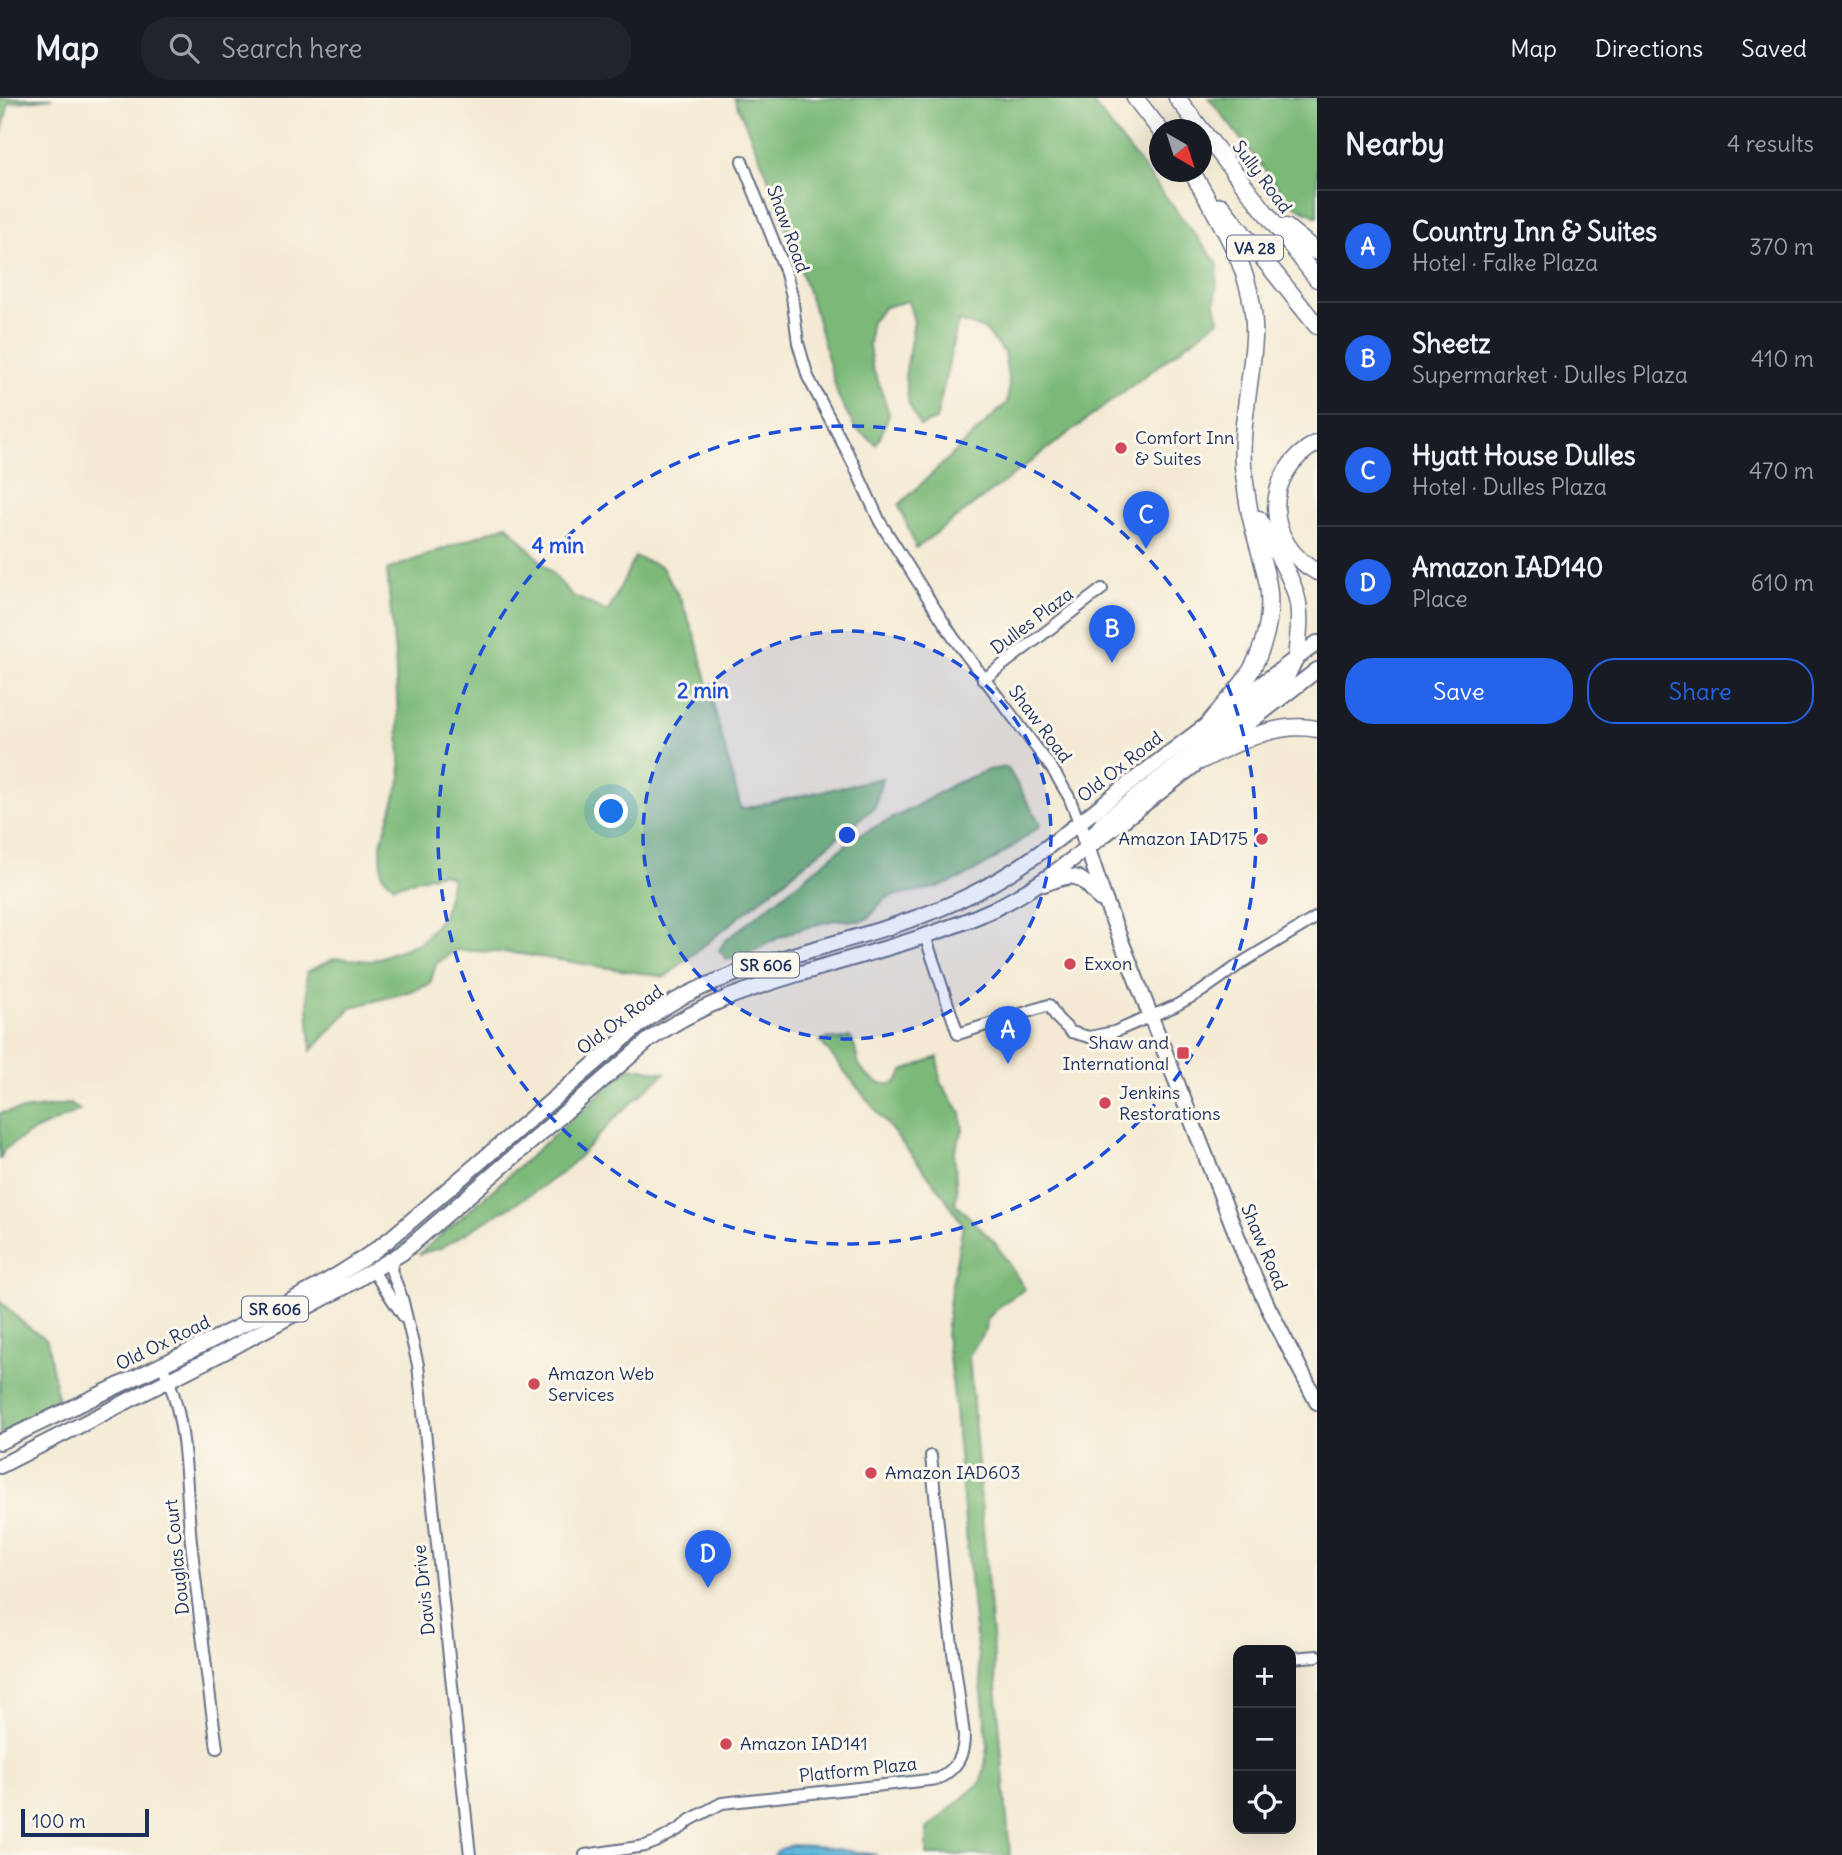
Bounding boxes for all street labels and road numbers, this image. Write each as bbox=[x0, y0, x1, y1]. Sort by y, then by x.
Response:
street label: Sully Road bbox=[1228, 136, 1297, 218]
street label: Shaw Road bbox=[762, 182, 815, 276]
road number: VA 28 bbox=[1227, 236, 1283, 260]
street label: Dulles Plaza bbox=[986, 582, 1078, 659]
street label: Shaw Road bbox=[1004, 680, 1077, 767]
street label: Old Ox Road bbox=[1072, 726, 1167, 807]
road number: SR 606 bbox=[733, 952, 799, 978]
street label: Old Ox Road bbox=[572, 979, 668, 1060]
street label: Shaw Road bbox=[1236, 1200, 1293, 1294]
road number: SR 606 bbox=[242, 1296, 308, 1322]
street label: Old Ox Road bbox=[112, 1310, 214, 1375]
street label: Douglas Court bbox=[159, 1498, 194, 1616]
street label: Davis Drive bbox=[407, 1544, 440, 1636]
street label: Platform Plaza bbox=[798, 1752, 918, 1787]

